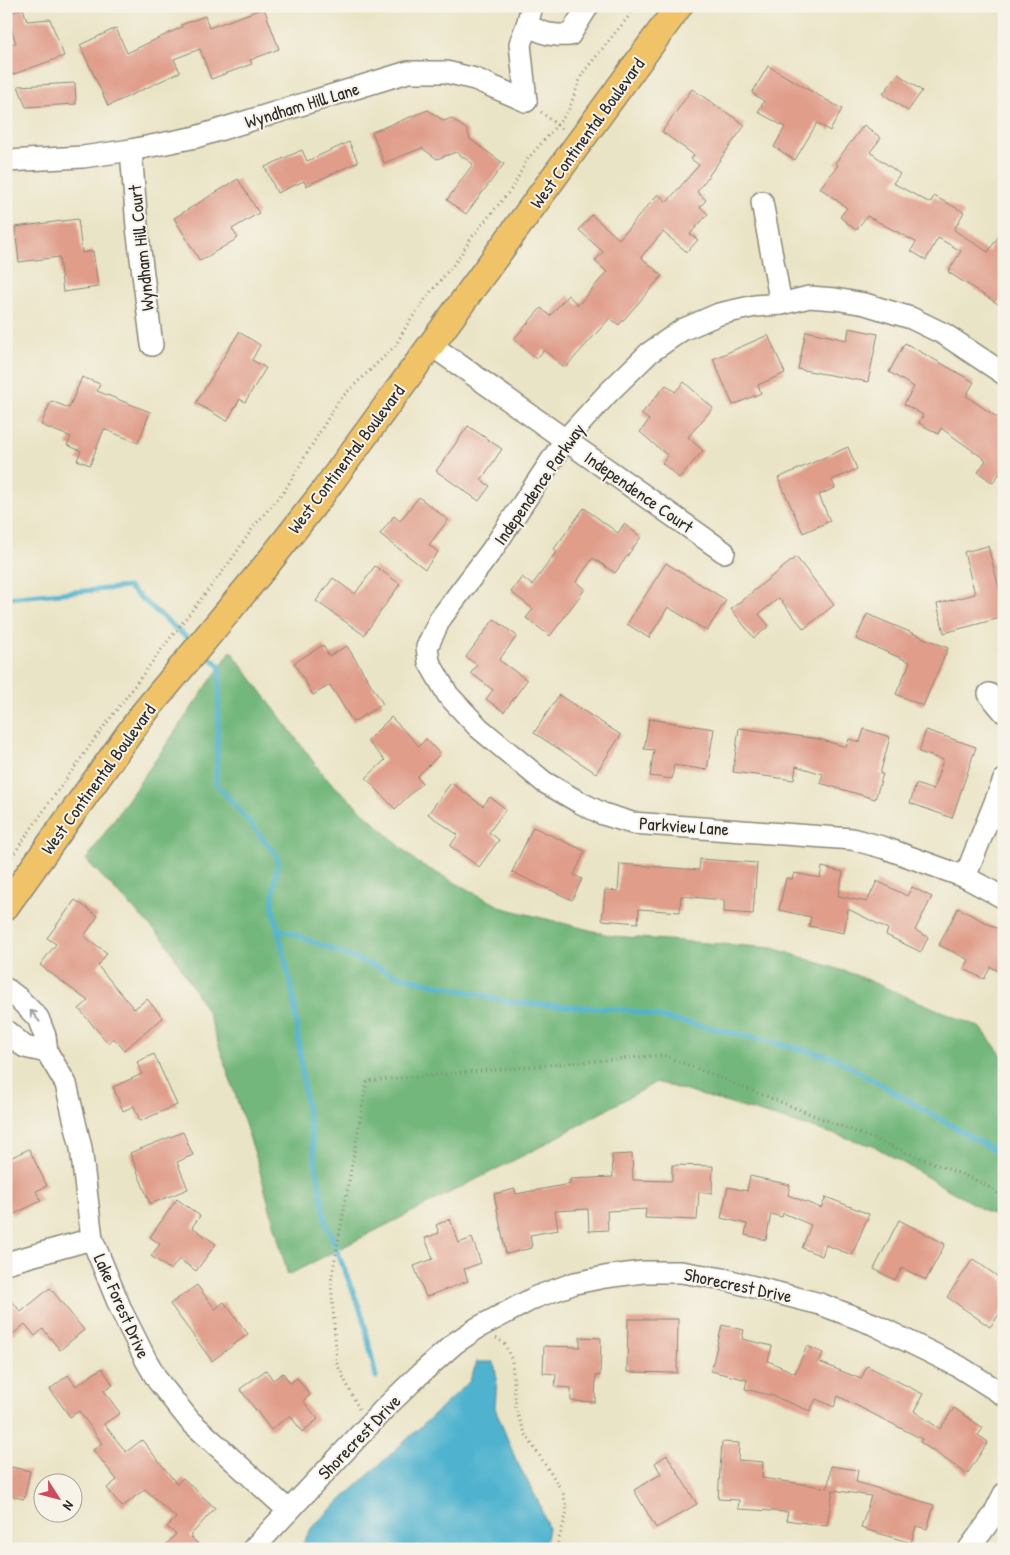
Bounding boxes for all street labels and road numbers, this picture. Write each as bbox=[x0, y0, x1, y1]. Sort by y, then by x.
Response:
street label: West Continental Boulevard bbox=[524, 53, 650, 213]
street label: Wyndham Hill Lane bbox=[242, 76, 362, 134]
street label: Wyndham Hill Court bbox=[122, 183, 160, 312]
street label: West Continental Boulevard bbox=[282, 379, 410, 539]
street label: Independence Parkway bbox=[488, 418, 591, 550]
street label: Independence Court bbox=[580, 445, 699, 539]
street label: West Continental Boulevard bbox=[35, 699, 161, 859]
street label: Parkview Lane bbox=[638, 810, 730, 842]
street label: Lake Forest Drive bbox=[88, 1250, 156, 1362]
street label: Shorecrest Drive bbox=[682, 1261, 794, 1309]
street label: Shorecrest Drive bbox=[312, 1389, 406, 1485]

